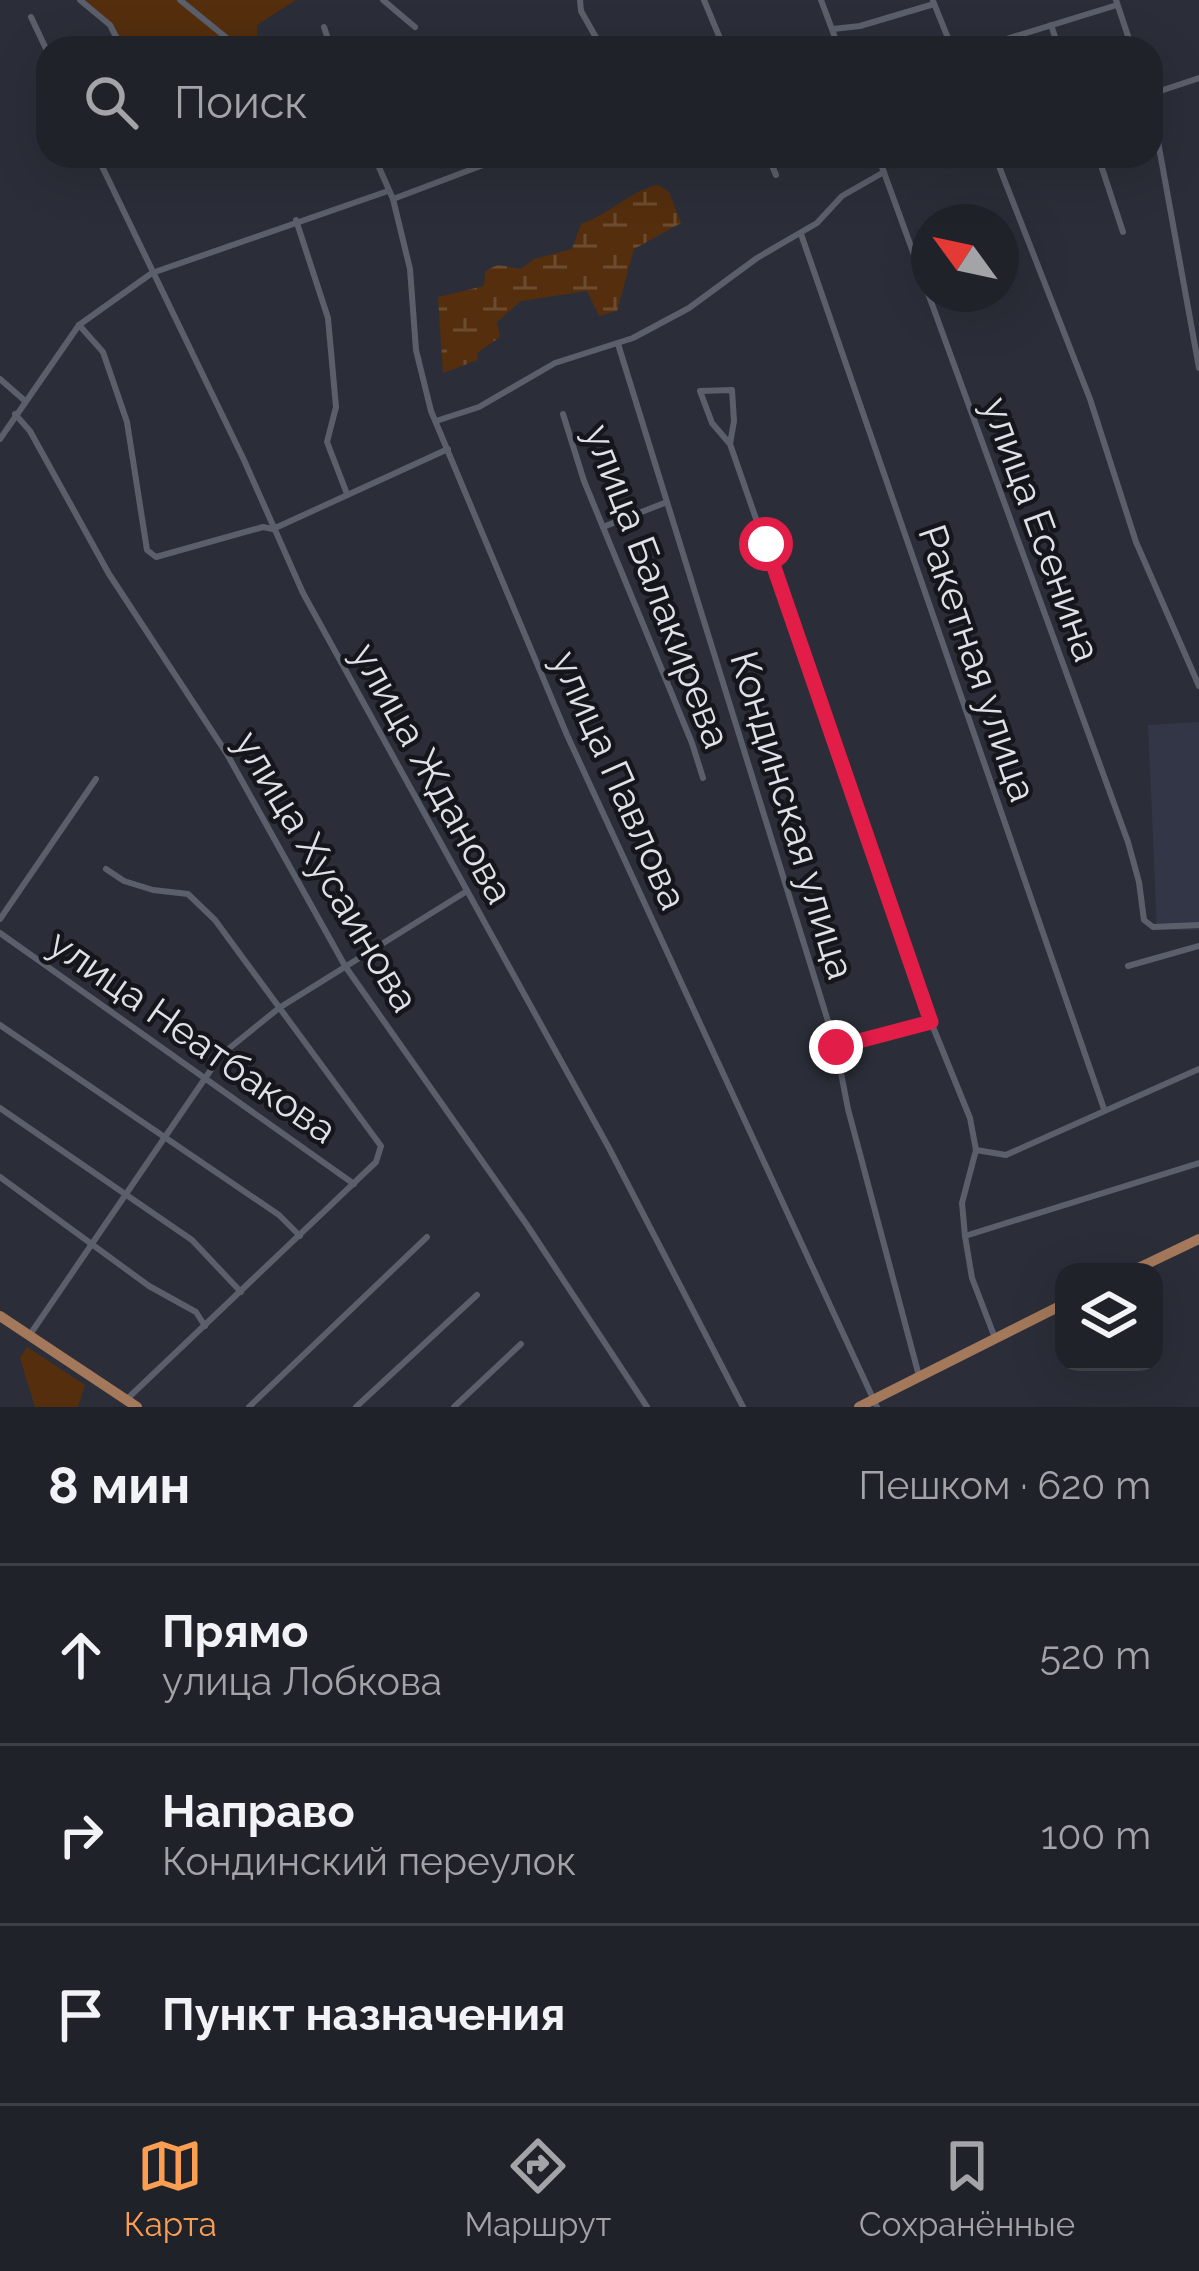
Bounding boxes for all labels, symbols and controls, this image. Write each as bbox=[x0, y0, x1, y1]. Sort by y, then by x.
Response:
search box bbox=[36, 36, 1163, 168]
icon: search bbox=[78, 69, 144, 135]
text: Поиск bbox=[174, 76, 308, 129]
north arrow bbox=[911, 204, 1019, 312]
street label: улица Есенина bbox=[973, 391, 1111, 667]
street label: улица Балакирева bbox=[575, 418, 741, 754]
route start bbox=[739, 517, 793, 571]
street label: Ракетная улица bbox=[909, 519, 1047, 807]
street label: улица Жданова bbox=[342, 635, 524, 911]
street label: улица Павлова bbox=[542, 644, 698, 916]
street label: Кондинская улица bbox=[721, 646, 865, 984]
street label: улица Хусаинова bbox=[225, 722, 429, 1020]
street label: улица Неатбакова bbox=[40, 919, 346, 1153]
route end bbox=[809, 1020, 863, 1074]
map controls bbox=[1055, 1263, 1163, 1371]
button: layers bbox=[1055, 1263, 1163, 1371]
text: 8 мин bbox=[48, 1455, 190, 1515]
text: Пешком · 620 m bbox=[859, 1462, 1151, 1508]
text: Прямо bbox=[162, 1605, 309, 1658]
icon: ahead bbox=[48, 1622, 114, 1688]
text: 520 m bbox=[1040, 1632, 1151, 1678]
text: улица Лобкова bbox=[162, 1658, 442, 1704]
text: Направо bbox=[162, 1785, 355, 1838]
icon: right bbox=[48, 1802, 114, 1868]
text: 100 m bbox=[1041, 1812, 1151, 1858]
text: Кондинский переулок bbox=[162, 1838, 576, 1884]
icon: arrive bbox=[48, 1982, 114, 2048]
text: Пункт назначения bbox=[162, 1988, 565, 2041]
tab: Карта bbox=[124, 2133, 217, 2244]
tab: Маршрут bbox=[464, 2133, 611, 2244]
tab: Сохранённые bbox=[859, 2133, 1075, 2244]

